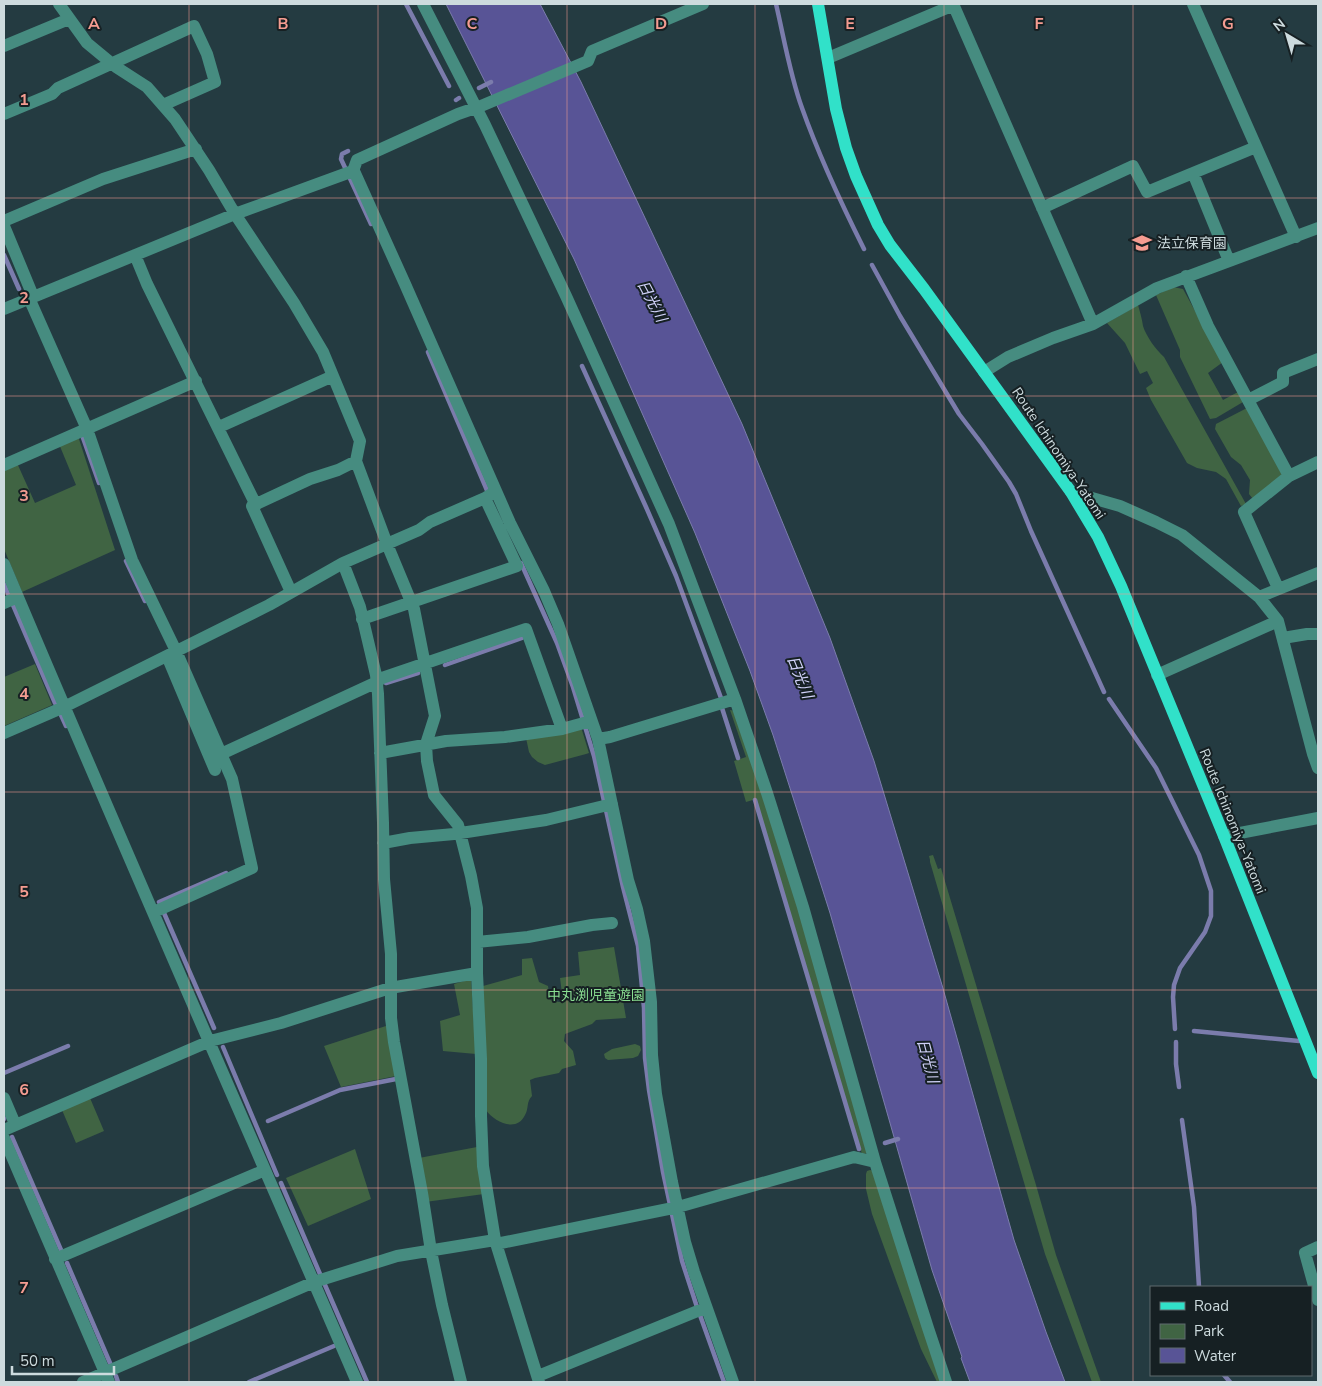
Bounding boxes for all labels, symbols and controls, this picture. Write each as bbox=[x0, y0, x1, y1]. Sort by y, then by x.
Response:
north arrow bbox=[1262, 10, 1312, 60]
text: A bbox=[88, 13, 100, 35]
text: B bbox=[277, 13, 289, 35]
text: C bbox=[467, 13, 478, 35]
text: D bbox=[655, 13, 667, 35]
text: E bbox=[845, 13, 855, 35]
text: F bbox=[1035, 13, 1044, 35]
text: G bbox=[1222, 13, 1234, 35]
text: N bbox=[1269, 14, 1289, 36]
text: 1 bbox=[19, 89, 29, 111]
school or university icon: 法立保育園 bbox=[1131, 232, 1153, 254]
place label: 法立保育園 bbox=[1157, 234, 1227, 253]
water label: 日光川 bbox=[633, 276, 672, 327]
text: 2 bbox=[19, 287, 29, 309]
street label: Route Ichinomiya-Yatomi bbox=[1007, 384, 1110, 523]
text: 3 bbox=[19, 485, 29, 507]
water label: 日光川 bbox=[782, 652, 818, 703]
text: 4 bbox=[19, 683, 29, 705]
street label: Route Ichinomiya-Yatomi bbox=[1195, 746, 1270, 897]
text: 5 bbox=[19, 881, 29, 903]
park label: 中丸渕児童遊園 bbox=[547, 986, 645, 1005]
water label: 日光川 bbox=[913, 1037, 944, 1087]
text: 6 bbox=[19, 1079, 29, 1101]
text: 7 bbox=[19, 1277, 29, 1299]
legend bbox=[1150, 1286, 1312, 1376]
text: Road bbox=[1194, 1296, 1229, 1316]
text: Park bbox=[1194, 1321, 1224, 1341]
scale bar bbox=[12, 1344, 115, 1376]
text: Water bbox=[1194, 1346, 1237, 1366]
text: 50 m bbox=[20, 1351, 55, 1371]

